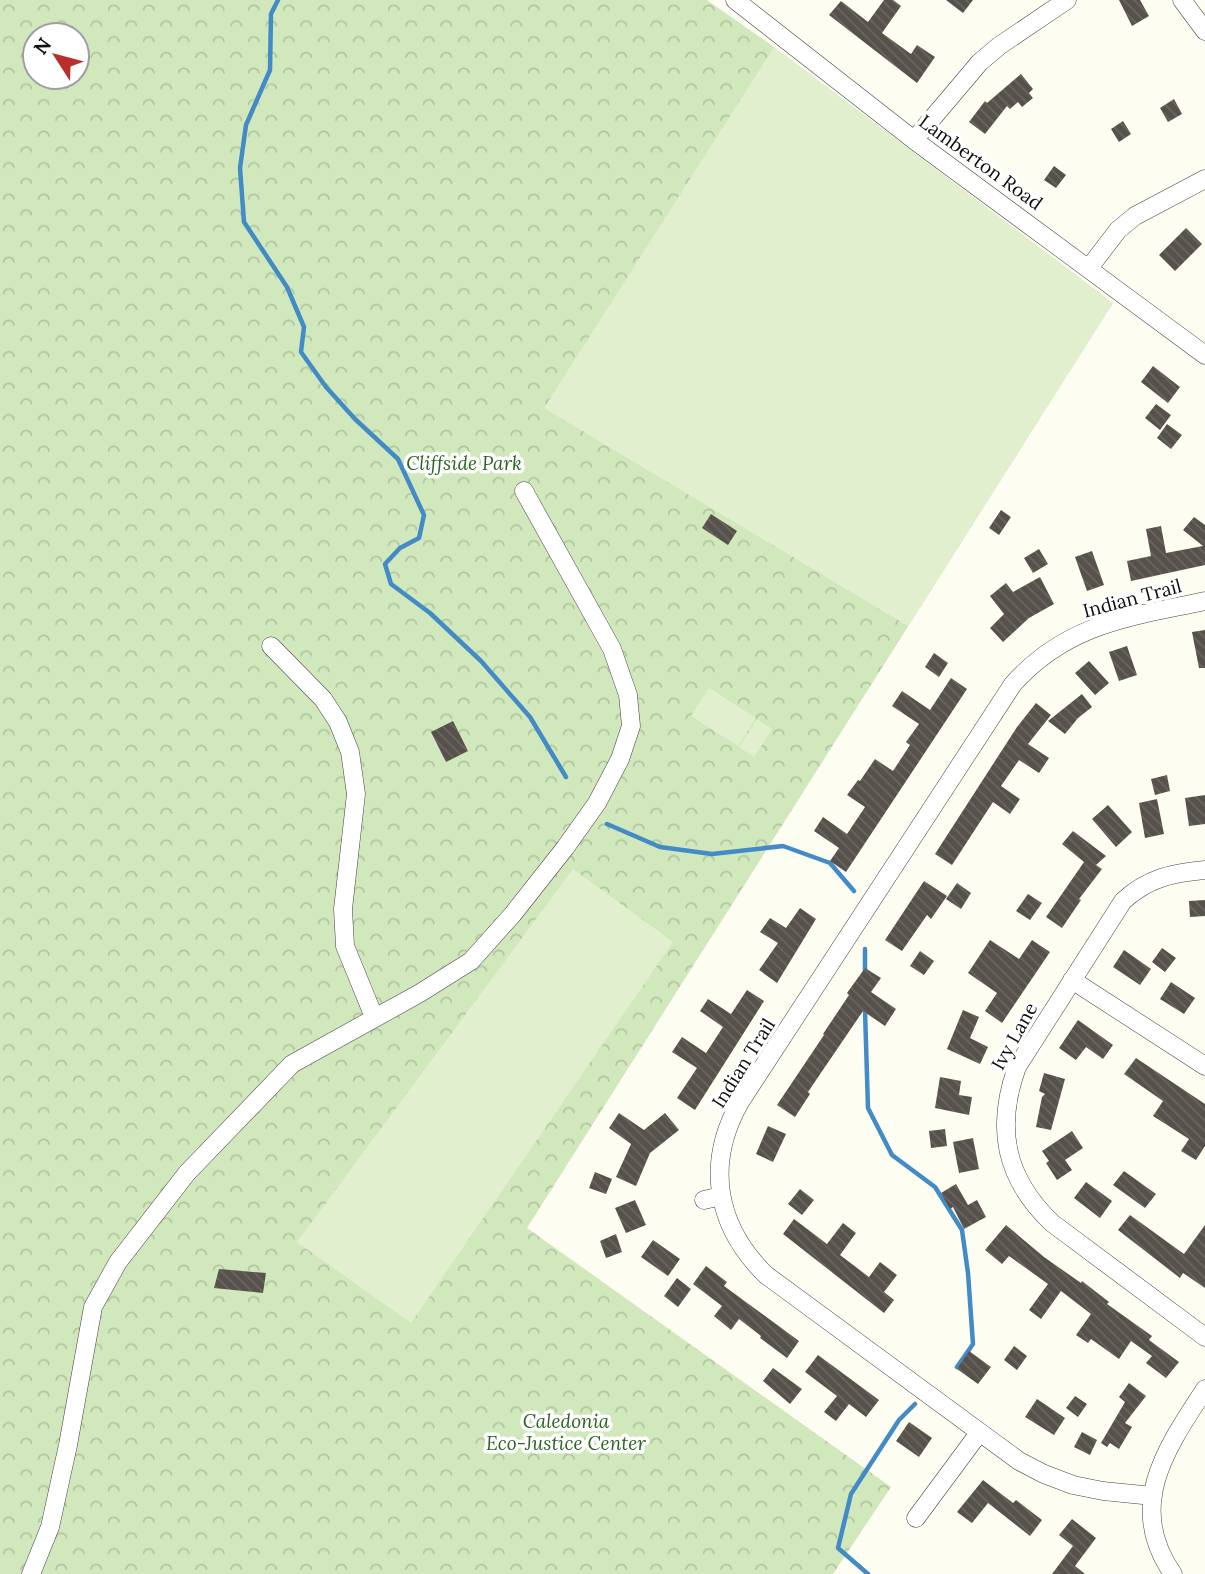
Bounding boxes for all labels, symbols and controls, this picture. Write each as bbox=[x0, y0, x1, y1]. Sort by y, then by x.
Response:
north arrow bbox=[21, 21, 91, 91]
text: N bbox=[28, 33, 56, 59]
street label: Lamberton Road bbox=[914, 109, 1048, 215]
park label: Cliffside Park bbox=[406, 451, 522, 475]
street label: Indian Trail bbox=[1080, 573, 1184, 623]
street label: Ivy Lane bbox=[986, 998, 1042, 1074]
street label: Indian Trail bbox=[706, 1014, 780, 1112]
park label: Caledonia Eco-Justice Center bbox=[486, 1409, 646, 1455]

